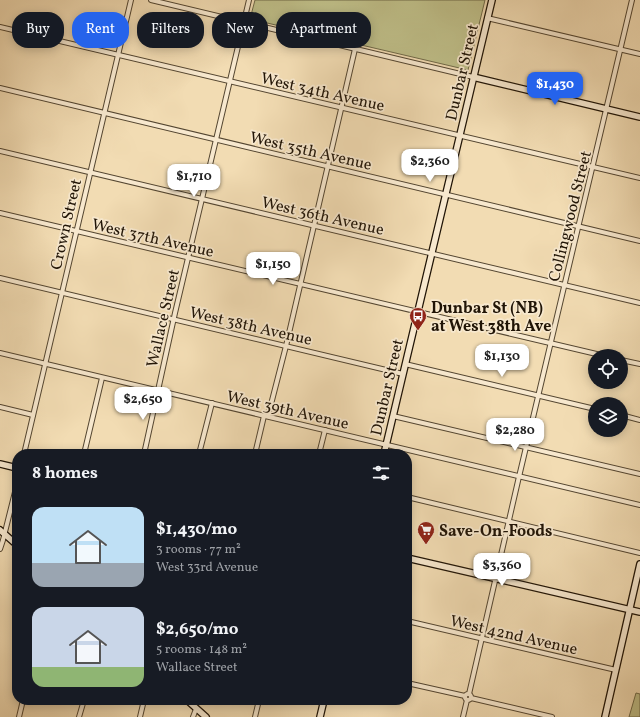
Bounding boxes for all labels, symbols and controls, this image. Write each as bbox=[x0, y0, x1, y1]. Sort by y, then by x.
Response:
chip: Buy bbox=[12, 12, 64, 48]
chip: Rent bbox=[72, 12, 129, 48]
chip: Filters bbox=[137, 12, 204, 48]
chip: New bbox=[212, 12, 268, 48]
chip: Apartment bbox=[276, 12, 371, 48]
street label: Dunbar Street bbox=[441, 21, 485, 123]
street label: West 34th Avenue bbox=[258, 68, 387, 118]
pin: $1,430 bbox=[522, 72, 588, 106]
text: $1,430 bbox=[536, 76, 574, 94]
street label: West 35th Avenue bbox=[247, 127, 374, 177]
street label: Collingwood Street bbox=[544, 148, 598, 284]
pin: $2,360 bbox=[397, 149, 463, 183]
text: $2,360 bbox=[410, 153, 450, 171]
pin: $1,710 bbox=[161, 164, 227, 198]
text: $1,710 bbox=[176, 168, 212, 186]
street label: Crown Street bbox=[46, 177, 88, 272]
street label: West 36th Avenue bbox=[259, 192, 386, 242]
street label: West 37th Avenue bbox=[89, 214, 216, 264]
pin: $1,150 bbox=[240, 252, 306, 286]
text: $1,150 bbox=[255, 256, 291, 274]
street label: Wallace Street bbox=[142, 267, 186, 370]
place label: Dunbar St (NB) at West 38th Ave bbox=[431, 298, 551, 338]
street label: West 38th Avenue bbox=[187, 302, 314, 352]
bus stop icon: Dunbar St (NB) at West 38th Ave bbox=[408, 306, 428, 331]
street label: Dunbar Street bbox=[366, 336, 410, 438]
pin: $1,130 bbox=[469, 344, 535, 378]
text: $1,130 bbox=[484, 348, 520, 366]
map controls bbox=[588, 349, 628, 437]
button: locate bbox=[588, 349, 628, 389]
street label: West 39th Avenue bbox=[224, 386, 351, 436]
pin: $2,650 bbox=[110, 387, 176, 421]
text: $2,650 bbox=[123, 391, 163, 409]
button: layers bbox=[588, 397, 628, 437]
pin: $2,280 bbox=[482, 418, 548, 452]
text: $2,280 bbox=[495, 422, 535, 440]
text: 8 homes bbox=[32, 462, 98, 485]
icon: filters bbox=[370, 462, 392, 484]
text: $1,430/mo bbox=[156, 518, 237, 541]
supermarket icon: Save-On-Foods bbox=[416, 520, 436, 545]
place label: Save-On-Foods bbox=[439, 521, 552, 543]
icon: home bbox=[64, 523, 112, 571]
text: 3 rooms · 77 m² bbox=[156, 541, 241, 559]
pin: $3,360 bbox=[469, 553, 535, 587]
text: $3,360 bbox=[482, 557, 522, 575]
text: West 33rd Avenue bbox=[156, 559, 258, 577]
street label: West 42nd Avenue bbox=[448, 611, 579, 661]
text: $2,650/mo bbox=[156, 618, 238, 641]
icon: home bbox=[64, 623, 112, 671]
text: 5 rooms · 148 m² bbox=[156, 641, 247, 659]
text: Wallace Street bbox=[156, 659, 238, 677]

